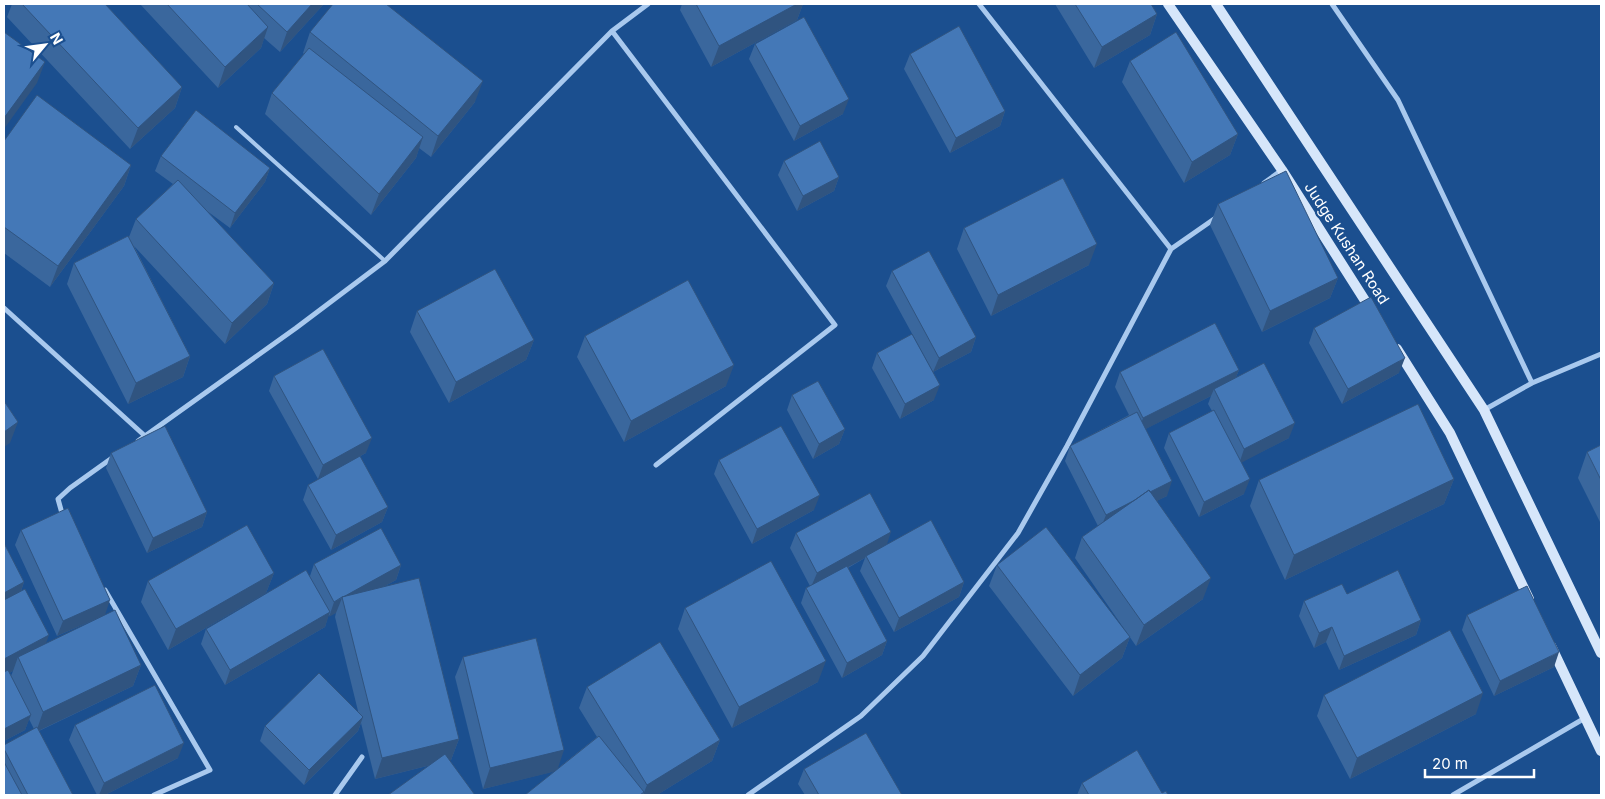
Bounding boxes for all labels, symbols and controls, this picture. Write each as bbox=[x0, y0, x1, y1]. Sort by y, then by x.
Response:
north arrow bbox=[20, 20, 70, 70]
text: N bbox=[47, 30, 67, 47]
street label: Judge Kushan Road bbox=[1300, 178, 1394, 308]
scale bar bbox=[1425, 746, 1534, 778]
text: 20 m bbox=[1432, 754, 1468, 773]

